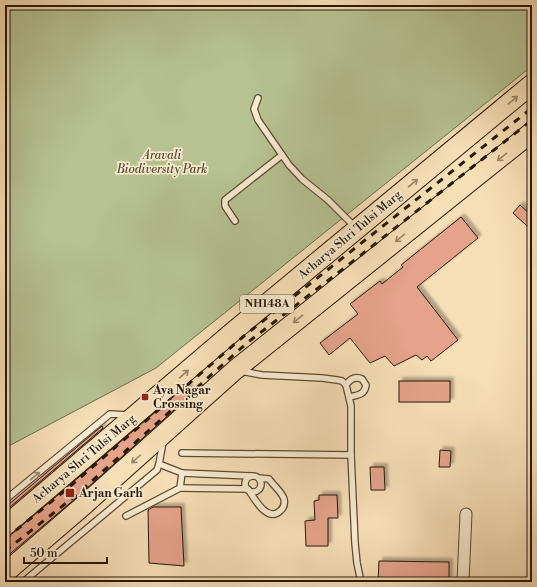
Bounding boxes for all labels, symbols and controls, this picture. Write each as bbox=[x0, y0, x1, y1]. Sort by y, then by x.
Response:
one-way arrow bbox=[507, 95, 518, 104]
park label: Aravali Biodiversity Park bbox=[116, 148, 207, 177]
one-way arrow bbox=[496, 152, 507, 161]
one-way arrow bbox=[407, 179, 418, 188]
street label: Acharya Shri Tulsi Marg bbox=[294, 187, 405, 283]
one-way arrow bbox=[395, 233, 405, 242]
road number: NH148A bbox=[240, 295, 294, 313]
one-way arrow bbox=[293, 315, 304, 323]
one-way arrow bbox=[179, 370, 189, 379]
place label: Aya Nagar Crossing bbox=[152, 383, 211, 412]
marker: Aya Nagar Crossing bbox=[140, 392, 150, 402]
street label: Acharya Shri Tulsi Marg bbox=[28, 411, 139, 507]
one-way arrow bbox=[131, 454, 142, 463]
one-way arrow bbox=[30, 471, 41, 480]
place label: Arjan Garh bbox=[78, 486, 143, 501]
marker: Arjan Garh bbox=[64, 487, 76, 499]
scale bar bbox=[24, 539, 107, 565]
text: 50 m bbox=[30, 546, 58, 561]

